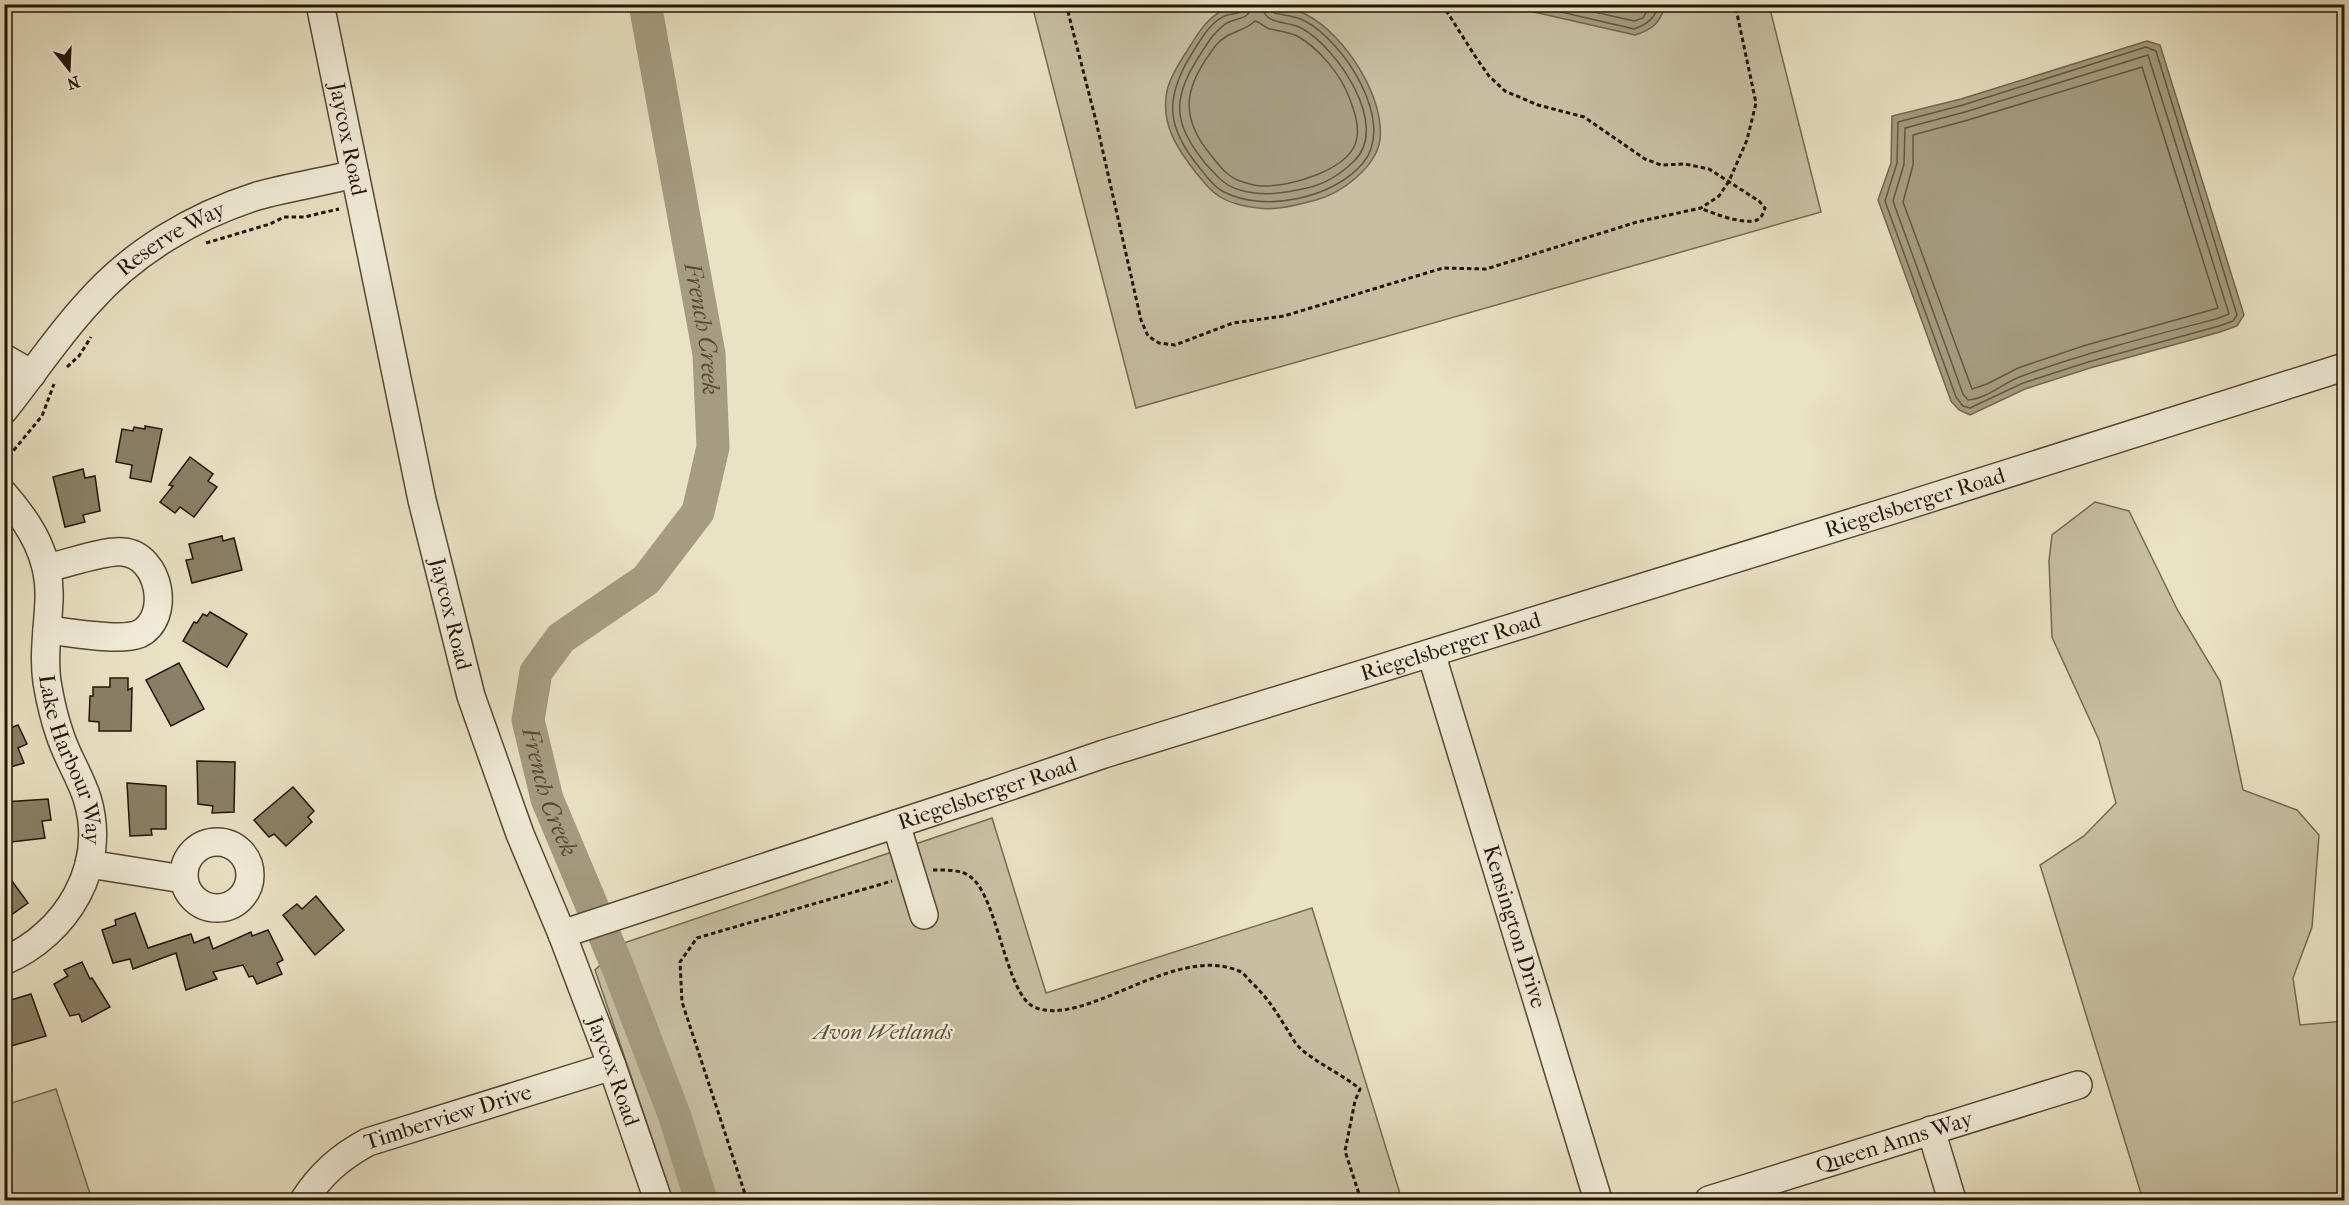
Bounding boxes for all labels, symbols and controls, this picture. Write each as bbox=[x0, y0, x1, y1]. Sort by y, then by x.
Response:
north arrow bbox=[39, 39, 99, 99]
text: N bbox=[64, 72, 82, 94]
street label: Jaycox Road bbox=[323, 78, 372, 199]
street label: Reserve Way bbox=[111, 196, 230, 282]
water label: French Creek bbox=[678, 259, 725, 396]
street label: Riegelsberger Road bbox=[1822, 462, 2009, 543]
street label: Jaycox Road bbox=[424, 553, 477, 674]
street label: Riegelsberger Road bbox=[1357, 606, 1545, 687]
street label: Lake Harbour Way bbox=[33, 673, 106, 847]
water label: French Creek bbox=[516, 724, 583, 860]
street label: Riegelsberger Road bbox=[894, 751, 1081, 836]
street label: Kensington Drive bbox=[1477, 842, 1552, 1011]
street label: Jaycox Road bbox=[581, 1011, 645, 1131]
park label: Avon Wetlands bbox=[811, 1019, 954, 1045]
street label: Timberview Drive bbox=[361, 1079, 535, 1155]
street label: Queen Anns Way bbox=[1813, 1105, 1977, 1179]

